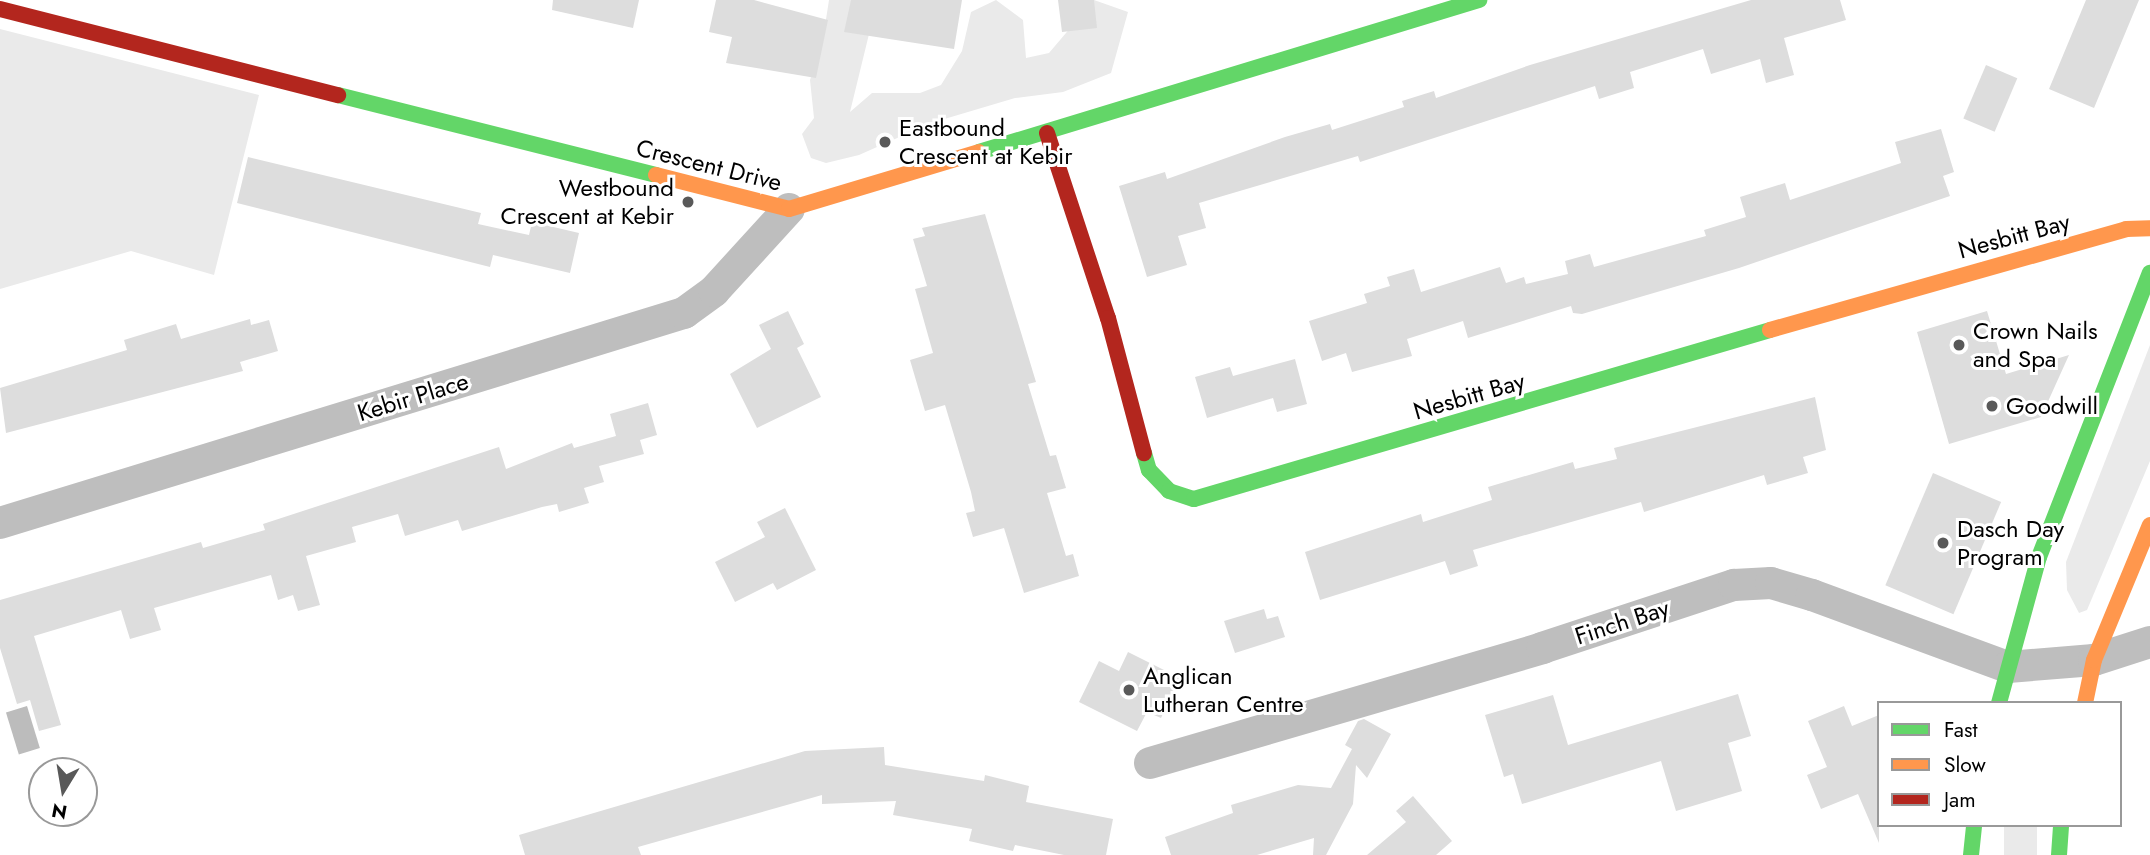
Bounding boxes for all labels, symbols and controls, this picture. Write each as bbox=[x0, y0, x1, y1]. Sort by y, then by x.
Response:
place label: Eastbound Crescent at Kebir bbox=[899, 114, 1073, 170]
street label: Crescent Drive bbox=[633, 133, 785, 197]
marker: Eastbound Crescent at Kebir bbox=[877, 134, 893, 150]
place label: Westbound Crescent at Kebir bbox=[500, 174, 674, 230]
marker: Westbound Crescent at Kebir bbox=[680, 194, 696, 210]
street label: Nesbitt Bay bbox=[1955, 207, 2073, 265]
place label: Crown Nails and Spa bbox=[1973, 317, 2098, 373]
marker: Crown Nails and Spa bbox=[1951, 337, 1967, 353]
street label: Kebir Place bbox=[354, 366, 472, 428]
street label: Nesbitt Bay bbox=[1410, 366, 1528, 426]
place label: Goodwill bbox=[2006, 392, 2098, 420]
marker: Goodwill bbox=[1984, 398, 2000, 414]
place label: Dasch Day Program bbox=[1957, 515, 2064, 571]
marker: Dasch Day Program bbox=[1935, 535, 1951, 551]
street label: Finch Bay bbox=[1571, 593, 1673, 651]
place label: Anglican Lutheran Centre bbox=[1143, 662, 1304, 718]
marker: Anglican Lutheran Centre bbox=[1121, 682, 1137, 698]
legend bbox=[1877, 701, 2122, 827]
text: Fast bbox=[1944, 715, 1977, 745]
text: Slow bbox=[1944, 750, 1986, 780]
north arrow bbox=[28, 757, 98, 827]
text: Jam bbox=[1944, 785, 1976, 815]
text: N bbox=[49, 796, 69, 826]

